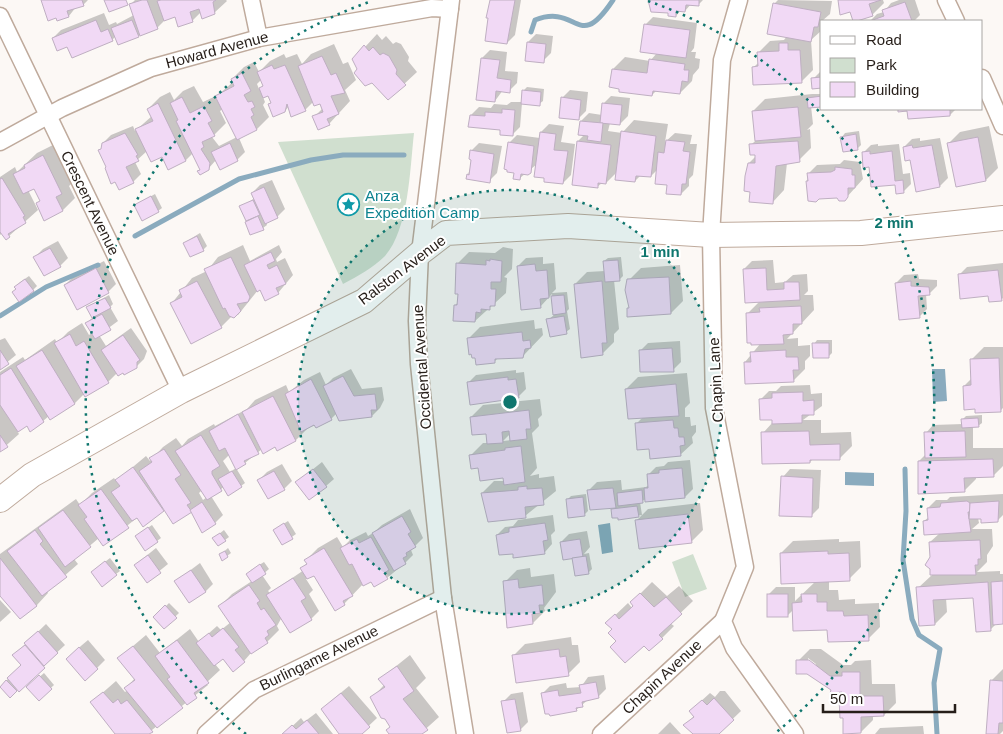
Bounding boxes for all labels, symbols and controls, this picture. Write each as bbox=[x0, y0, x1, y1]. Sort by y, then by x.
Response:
legend bbox=[820, 20, 983, 110]
street label: Howard Avenue bbox=[164, 28, 270, 71]
text: Road bbox=[866, 31, 902, 48]
text: Park bbox=[866, 56, 897, 73]
text: Building bbox=[866, 81, 919, 98]
street label: Crescent Avenue bbox=[58, 148, 123, 258]
place label: Anza Expedition Camp bbox=[365, 187, 479, 221]
place icon: Anza Expedition Camp bbox=[337, 193, 361, 217]
text: 2 min bbox=[874, 214, 914, 231]
street label: Ralston Avenue bbox=[355, 231, 449, 308]
text: 1 min bbox=[640, 243, 680, 260]
street label: Occidental Avenue bbox=[409, 304, 434, 430]
street label: Chapin Lane bbox=[705, 337, 726, 423]
centre of rings bbox=[501, 393, 519, 411]
street label: Burlingame Avenue bbox=[257, 621, 381, 694]
street label: Chapin Avenue bbox=[619, 636, 705, 717]
scale bar bbox=[823, 682, 956, 714]
text: 50 m bbox=[830, 690, 863, 707]

